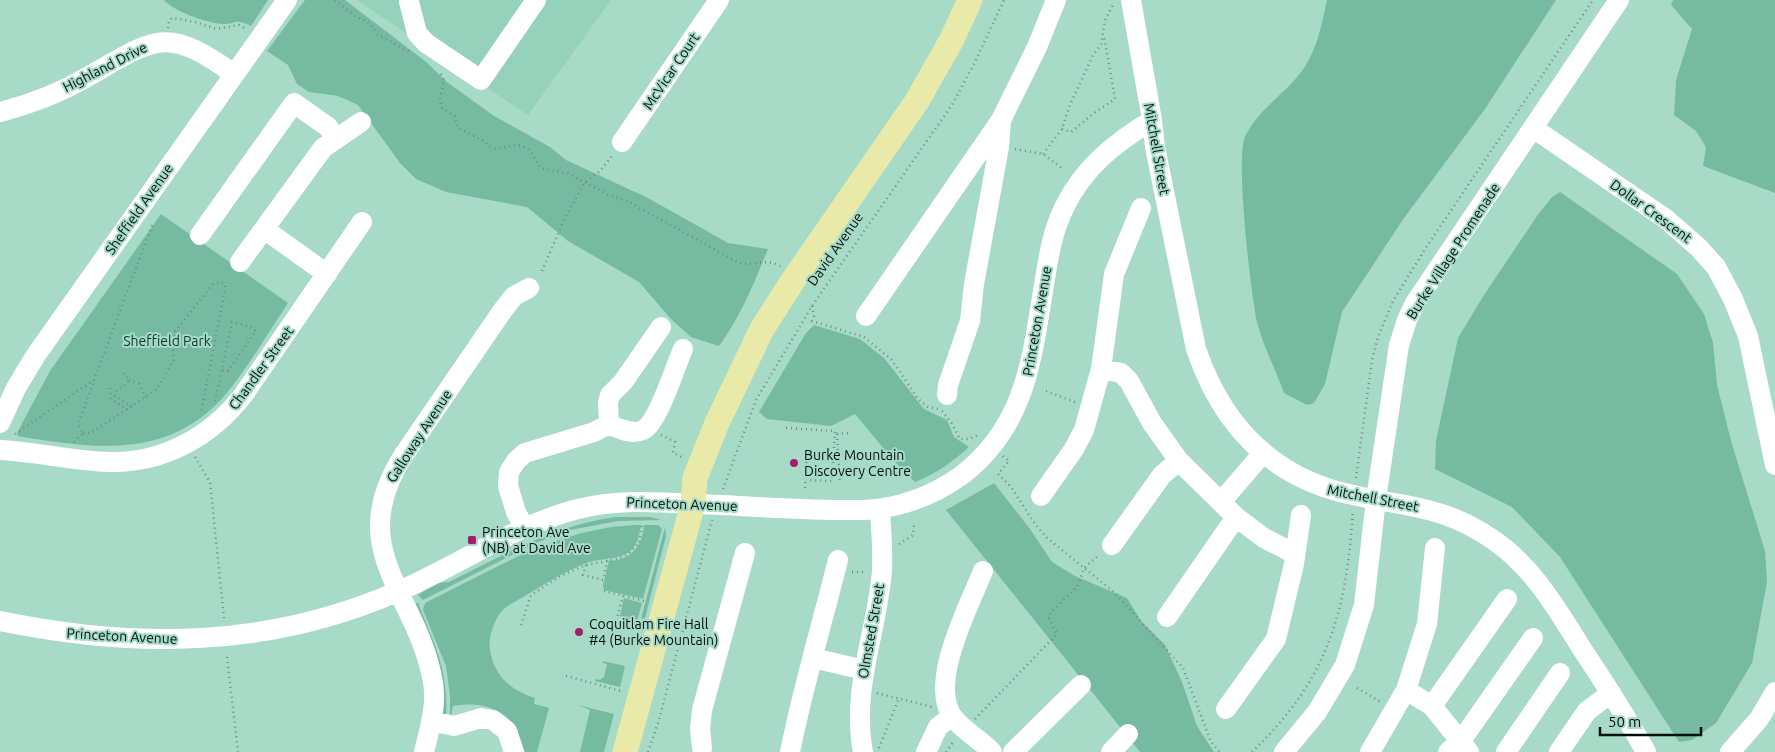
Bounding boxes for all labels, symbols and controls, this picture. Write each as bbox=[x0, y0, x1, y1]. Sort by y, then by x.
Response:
street label: McVicar Court bbox=[639, 29, 703, 112]
street label: Highland Drive bbox=[60, 39, 150, 95]
street label: Mitchell Street bbox=[1141, 102, 1173, 197]
street label: Sheffield Avenue bbox=[102, 161, 176, 257]
street label: Dollar Crescent bbox=[1607, 176, 1695, 246]
street label: Burke Village Promenade bbox=[1403, 180, 1503, 322]
street label: David Avenue bbox=[804, 209, 866, 289]
street label: Princeton Avenue bbox=[1019, 265, 1055, 377]
street label: Chandler Street bbox=[225, 323, 297, 413]
park label: Sheffield Park bbox=[123, 333, 211, 349]
street label: Galloway Avenue bbox=[383, 387, 455, 485]
place label: Burke Mountain Discovery Centre bbox=[804, 447, 911, 479]
marker: Burke Mountain Discovery Centre bbox=[788, 457, 800, 469]
street label: Mitchell Street bbox=[1326, 481, 1421, 515]
street label: Princeton Avenue bbox=[626, 494, 738, 514]
place label: Princeton Ave (NB) at David Ave bbox=[482, 524, 591, 556]
marker: Princeton Ave (NB) at David Ave bbox=[466, 534, 478, 546]
street label: Olmsted Street bbox=[855, 582, 887, 680]
place label: Coquitlam Fire Hall #4 (Burke Mountain) bbox=[589, 616, 718, 648]
street label: Princeton Avenue bbox=[66, 625, 178, 647]
marker: Coquitlam Fire Hall #4 (Burke Mountain) bbox=[573, 626, 585, 638]
scale bar bbox=[1600, 704, 1701, 736]
text: 50 m bbox=[1608, 713, 1641, 730]

